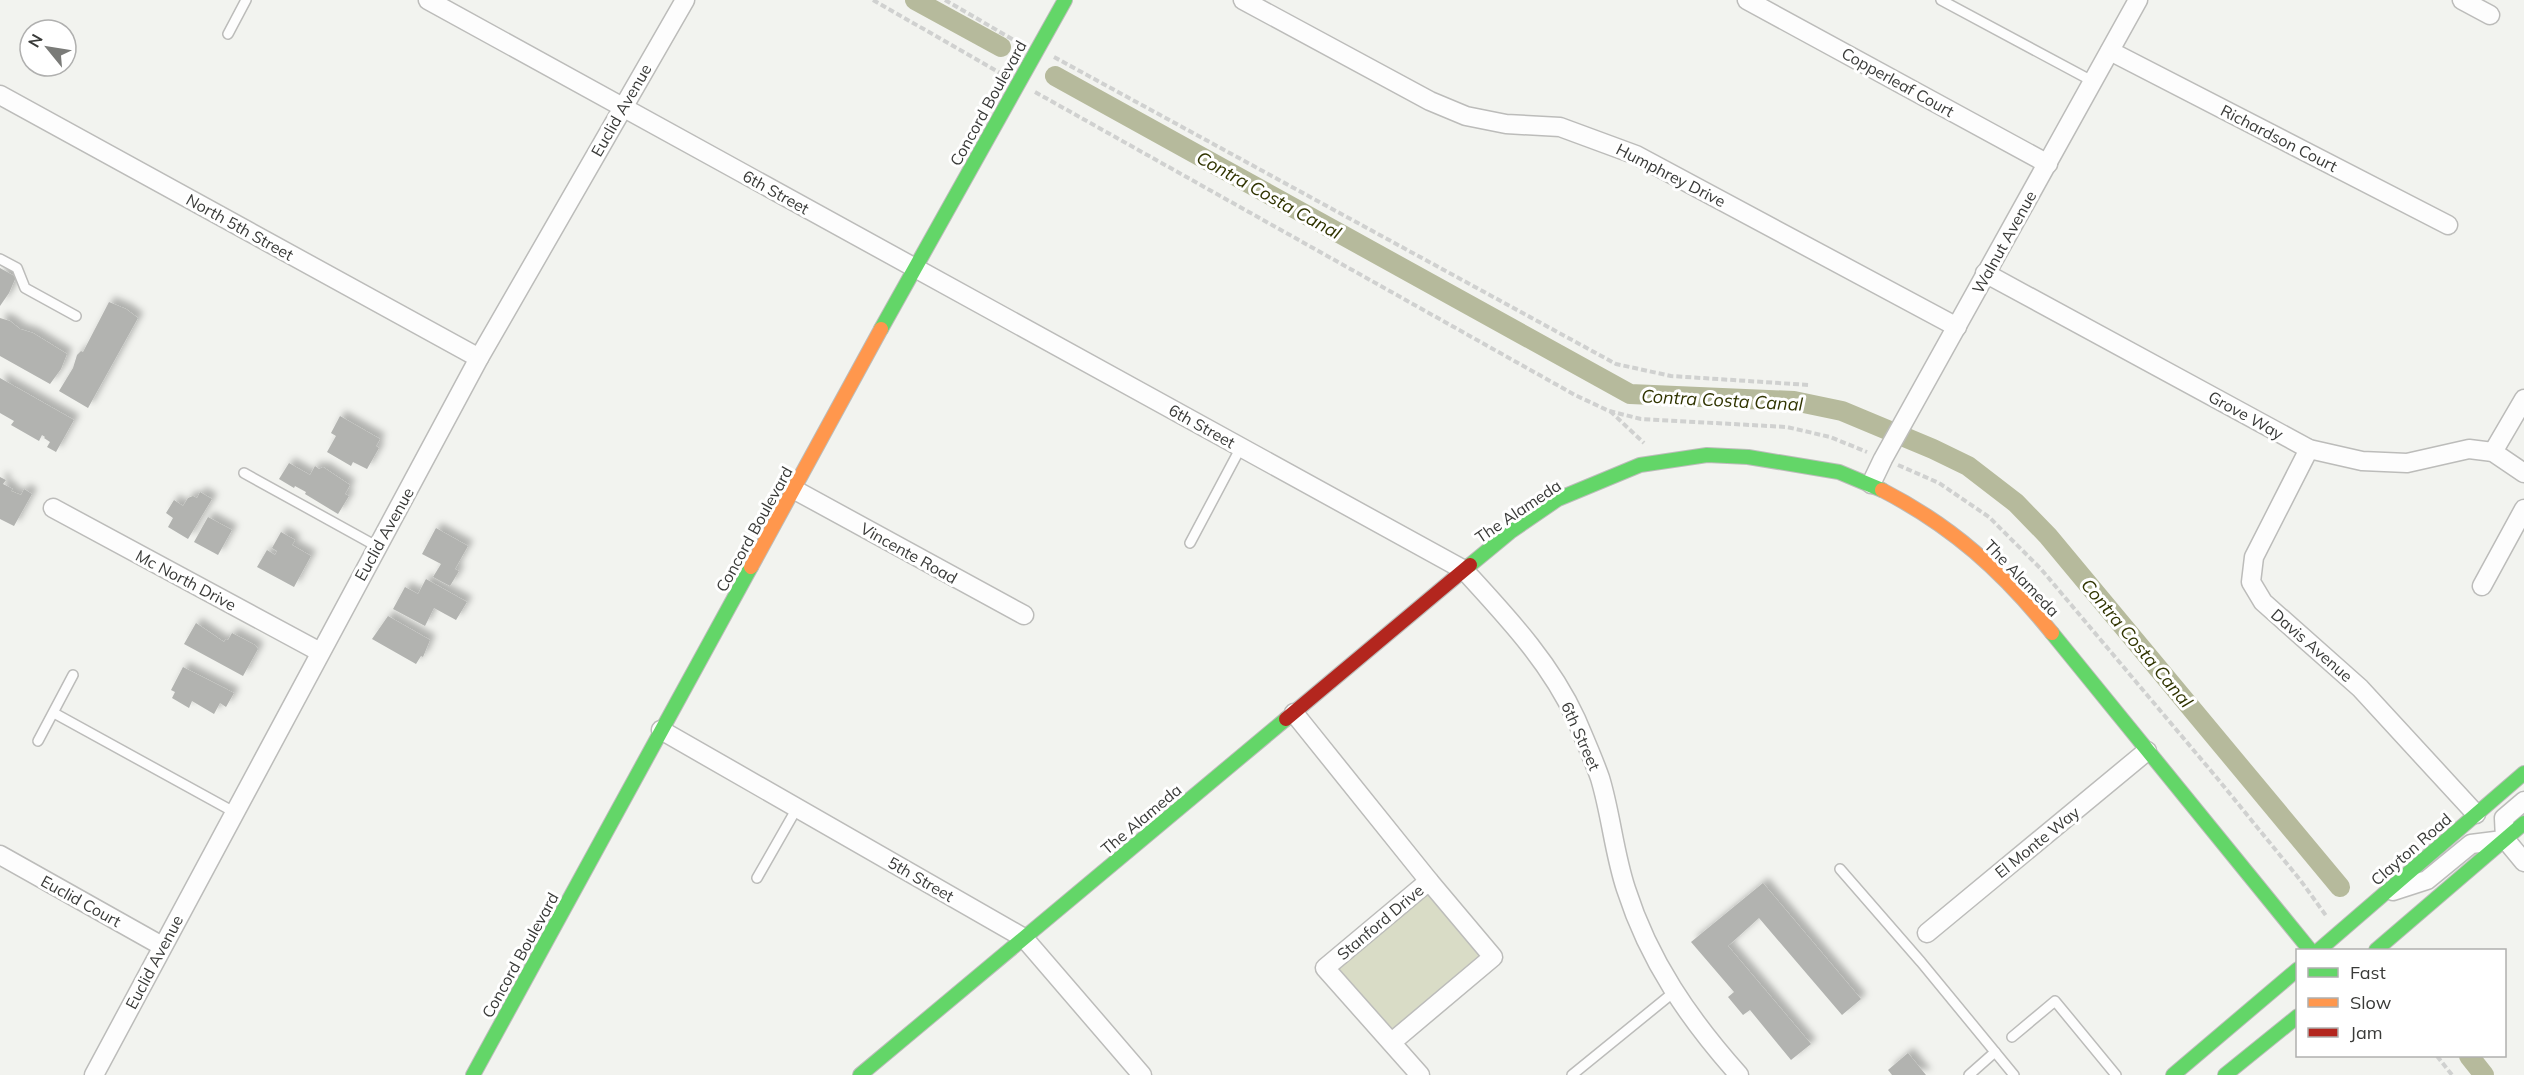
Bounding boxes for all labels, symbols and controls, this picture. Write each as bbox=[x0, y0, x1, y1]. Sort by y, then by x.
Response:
north arrow bbox=[18, 18, 78, 78]
text: N bbox=[23, 30, 47, 51]
street label: Concord Boulevard bbox=[945, 37, 1031, 169]
street label: Copperleaf Court bbox=[1838, 43, 1958, 121]
street label: Euclid Avenue bbox=[586, 60, 656, 160]
street label: Richardson Court bbox=[2217, 100, 2341, 176]
street label: Humphrey Drive bbox=[1613, 139, 1729, 211]
water label: Contra Costa Canal bbox=[1193, 146, 1346, 245]
street label: 6th Street bbox=[739, 166, 813, 219]
street label: Walnut Avenue bbox=[1968, 187, 2040, 297]
street label: North 5th Street bbox=[183, 189, 297, 265]
water label: Contra Costa Canal bbox=[1641, 384, 1804, 416]
street label: Grove Way bbox=[2205, 386, 2287, 444]
street label: 6th Street bbox=[1165, 400, 1239, 453]
street label: Concord Boulevard bbox=[711, 463, 797, 595]
street label: The Alameda bbox=[1471, 475, 1565, 547]
street label: Euclid Avenue bbox=[350, 484, 418, 584]
street label: Vincente Road bbox=[857, 518, 961, 588]
street label: The Alameda bbox=[1980, 535, 2064, 621]
street label: Mc North Drive bbox=[132, 545, 240, 615]
water label: Contra Costa Canal bbox=[2076, 574, 2198, 713]
street label: Davis Avenue bbox=[2267, 604, 2357, 686]
street label: 6th Street bbox=[1557, 699, 1605, 774]
street label: The Alameda bbox=[1097, 780, 1185, 858]
street label: El Monte Way bbox=[1991, 802, 2084, 882]
street label: Clayton Road bbox=[2367, 809, 2455, 889]
street label: 5th Street bbox=[884, 852, 958, 906]
street label: Euclid Court bbox=[37, 871, 125, 931]
street label: Stanford Drive bbox=[1333, 880, 1427, 964]
street label: Concord Boulevard bbox=[477, 889, 563, 1021]
street label: Euclid Avenue bbox=[121, 912, 187, 1012]
legend bbox=[2296, 949, 2506, 1057]
text: Fast bbox=[2350, 961, 2386, 984]
text: Slow bbox=[2350, 991, 2392, 1014]
text: Jam bbox=[2350, 1021, 2383, 1044]

